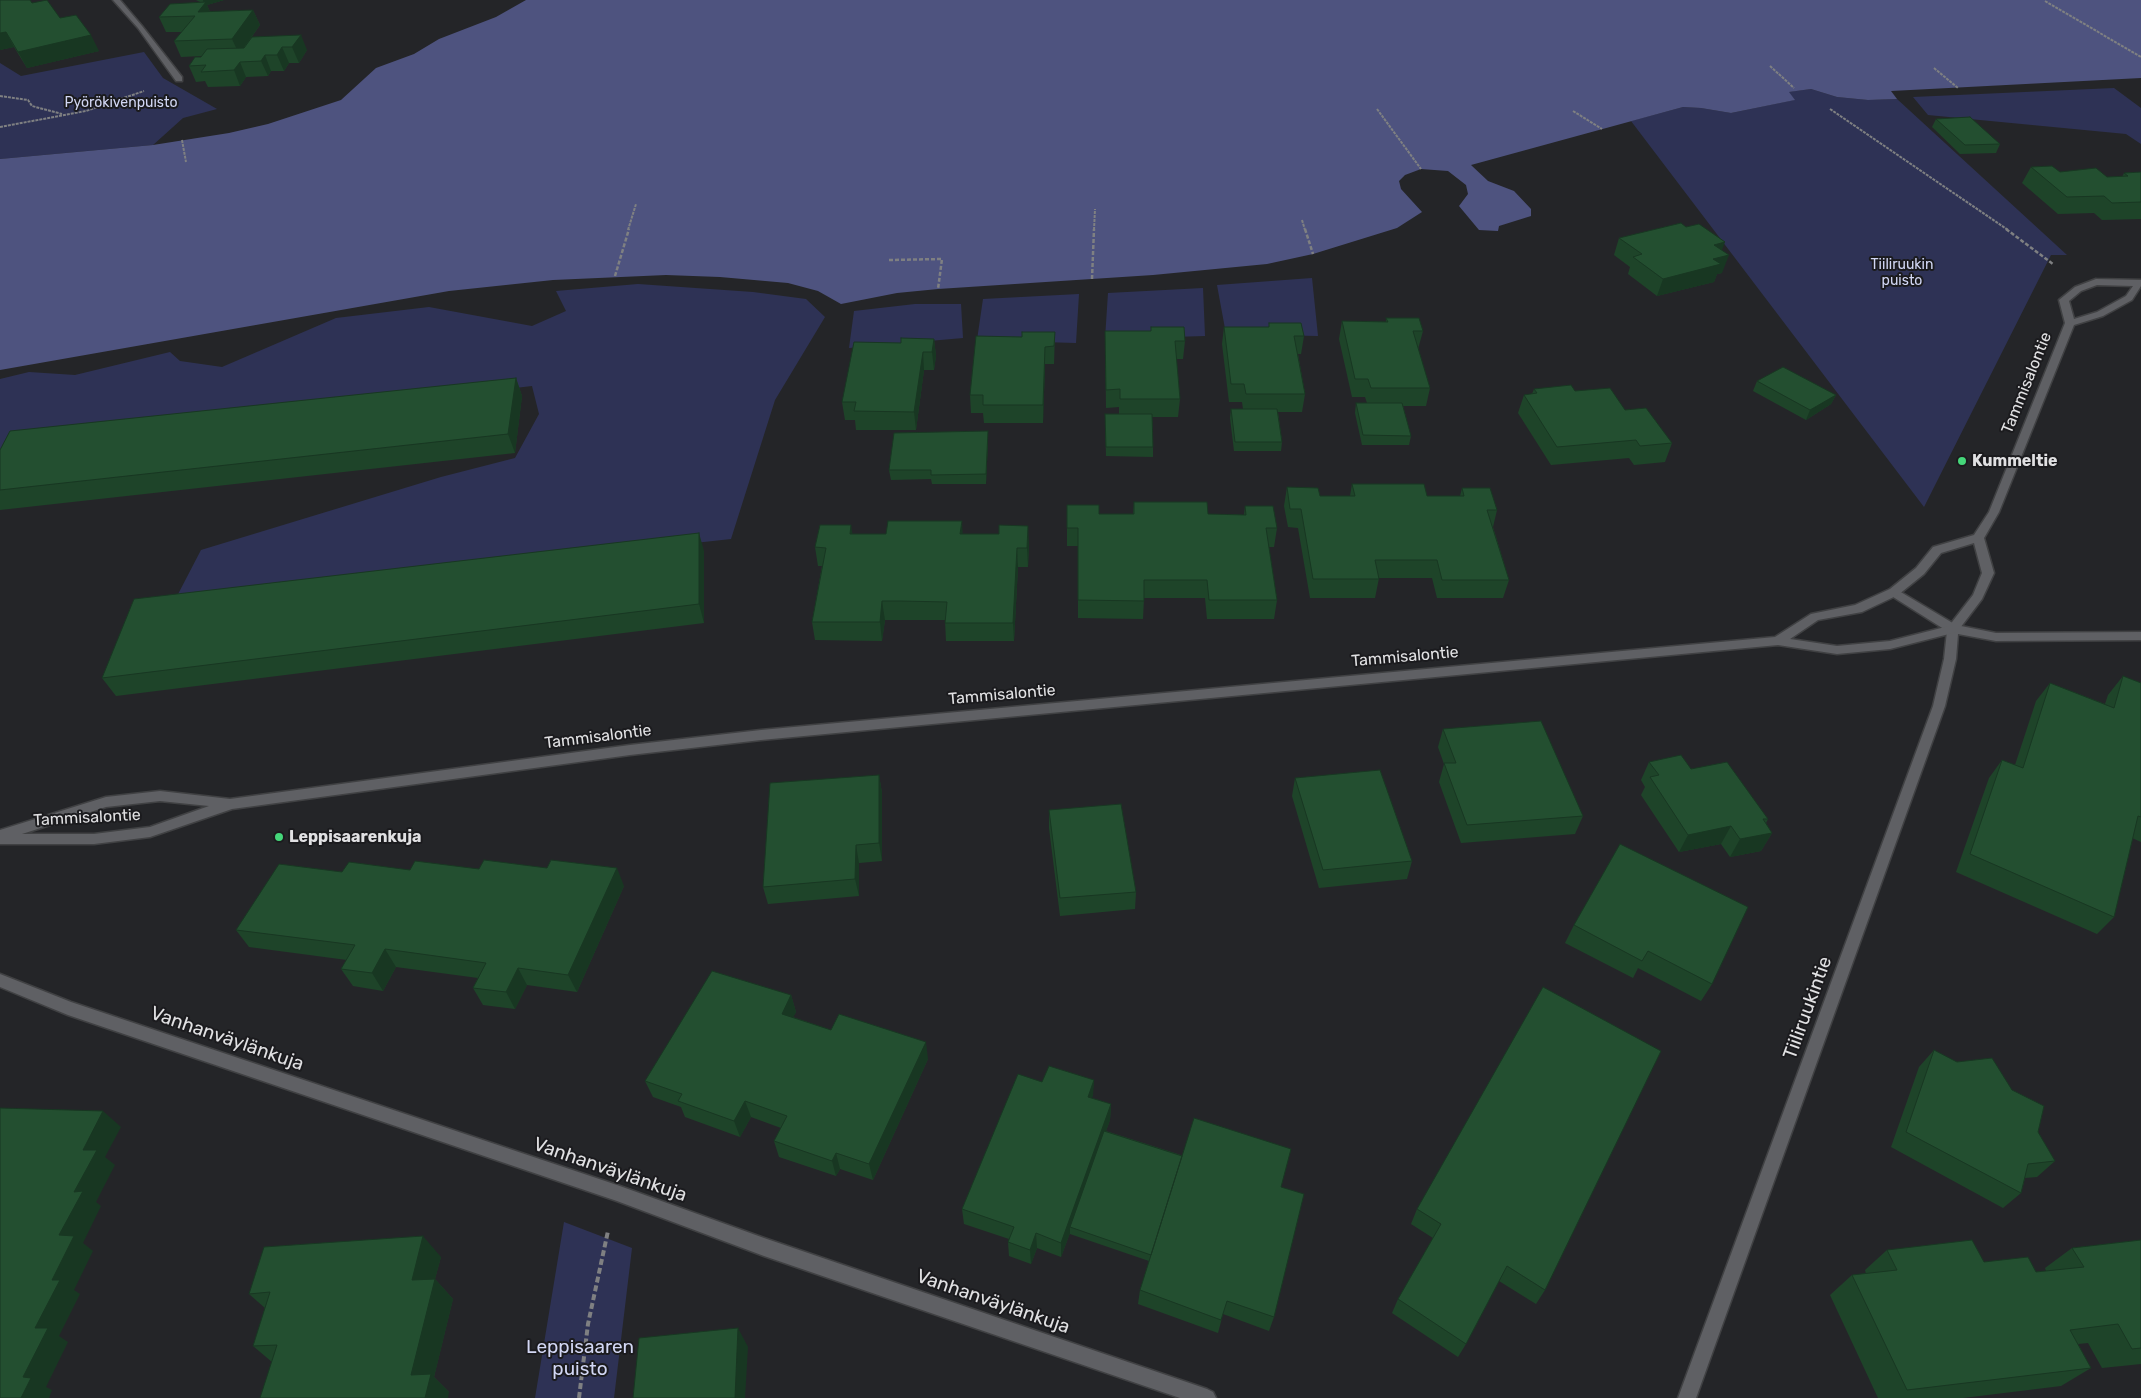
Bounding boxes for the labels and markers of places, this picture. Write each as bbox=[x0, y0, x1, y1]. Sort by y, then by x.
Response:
place label: Kummeltie bbox=[1972, 451, 2057, 471]
marker: Kummeltie bbox=[1956, 455, 1968, 467]
place label: Leppisaarenkuja bbox=[289, 827, 422, 847]
marker: Leppisaarenkuja bbox=[273, 831, 285, 843]

